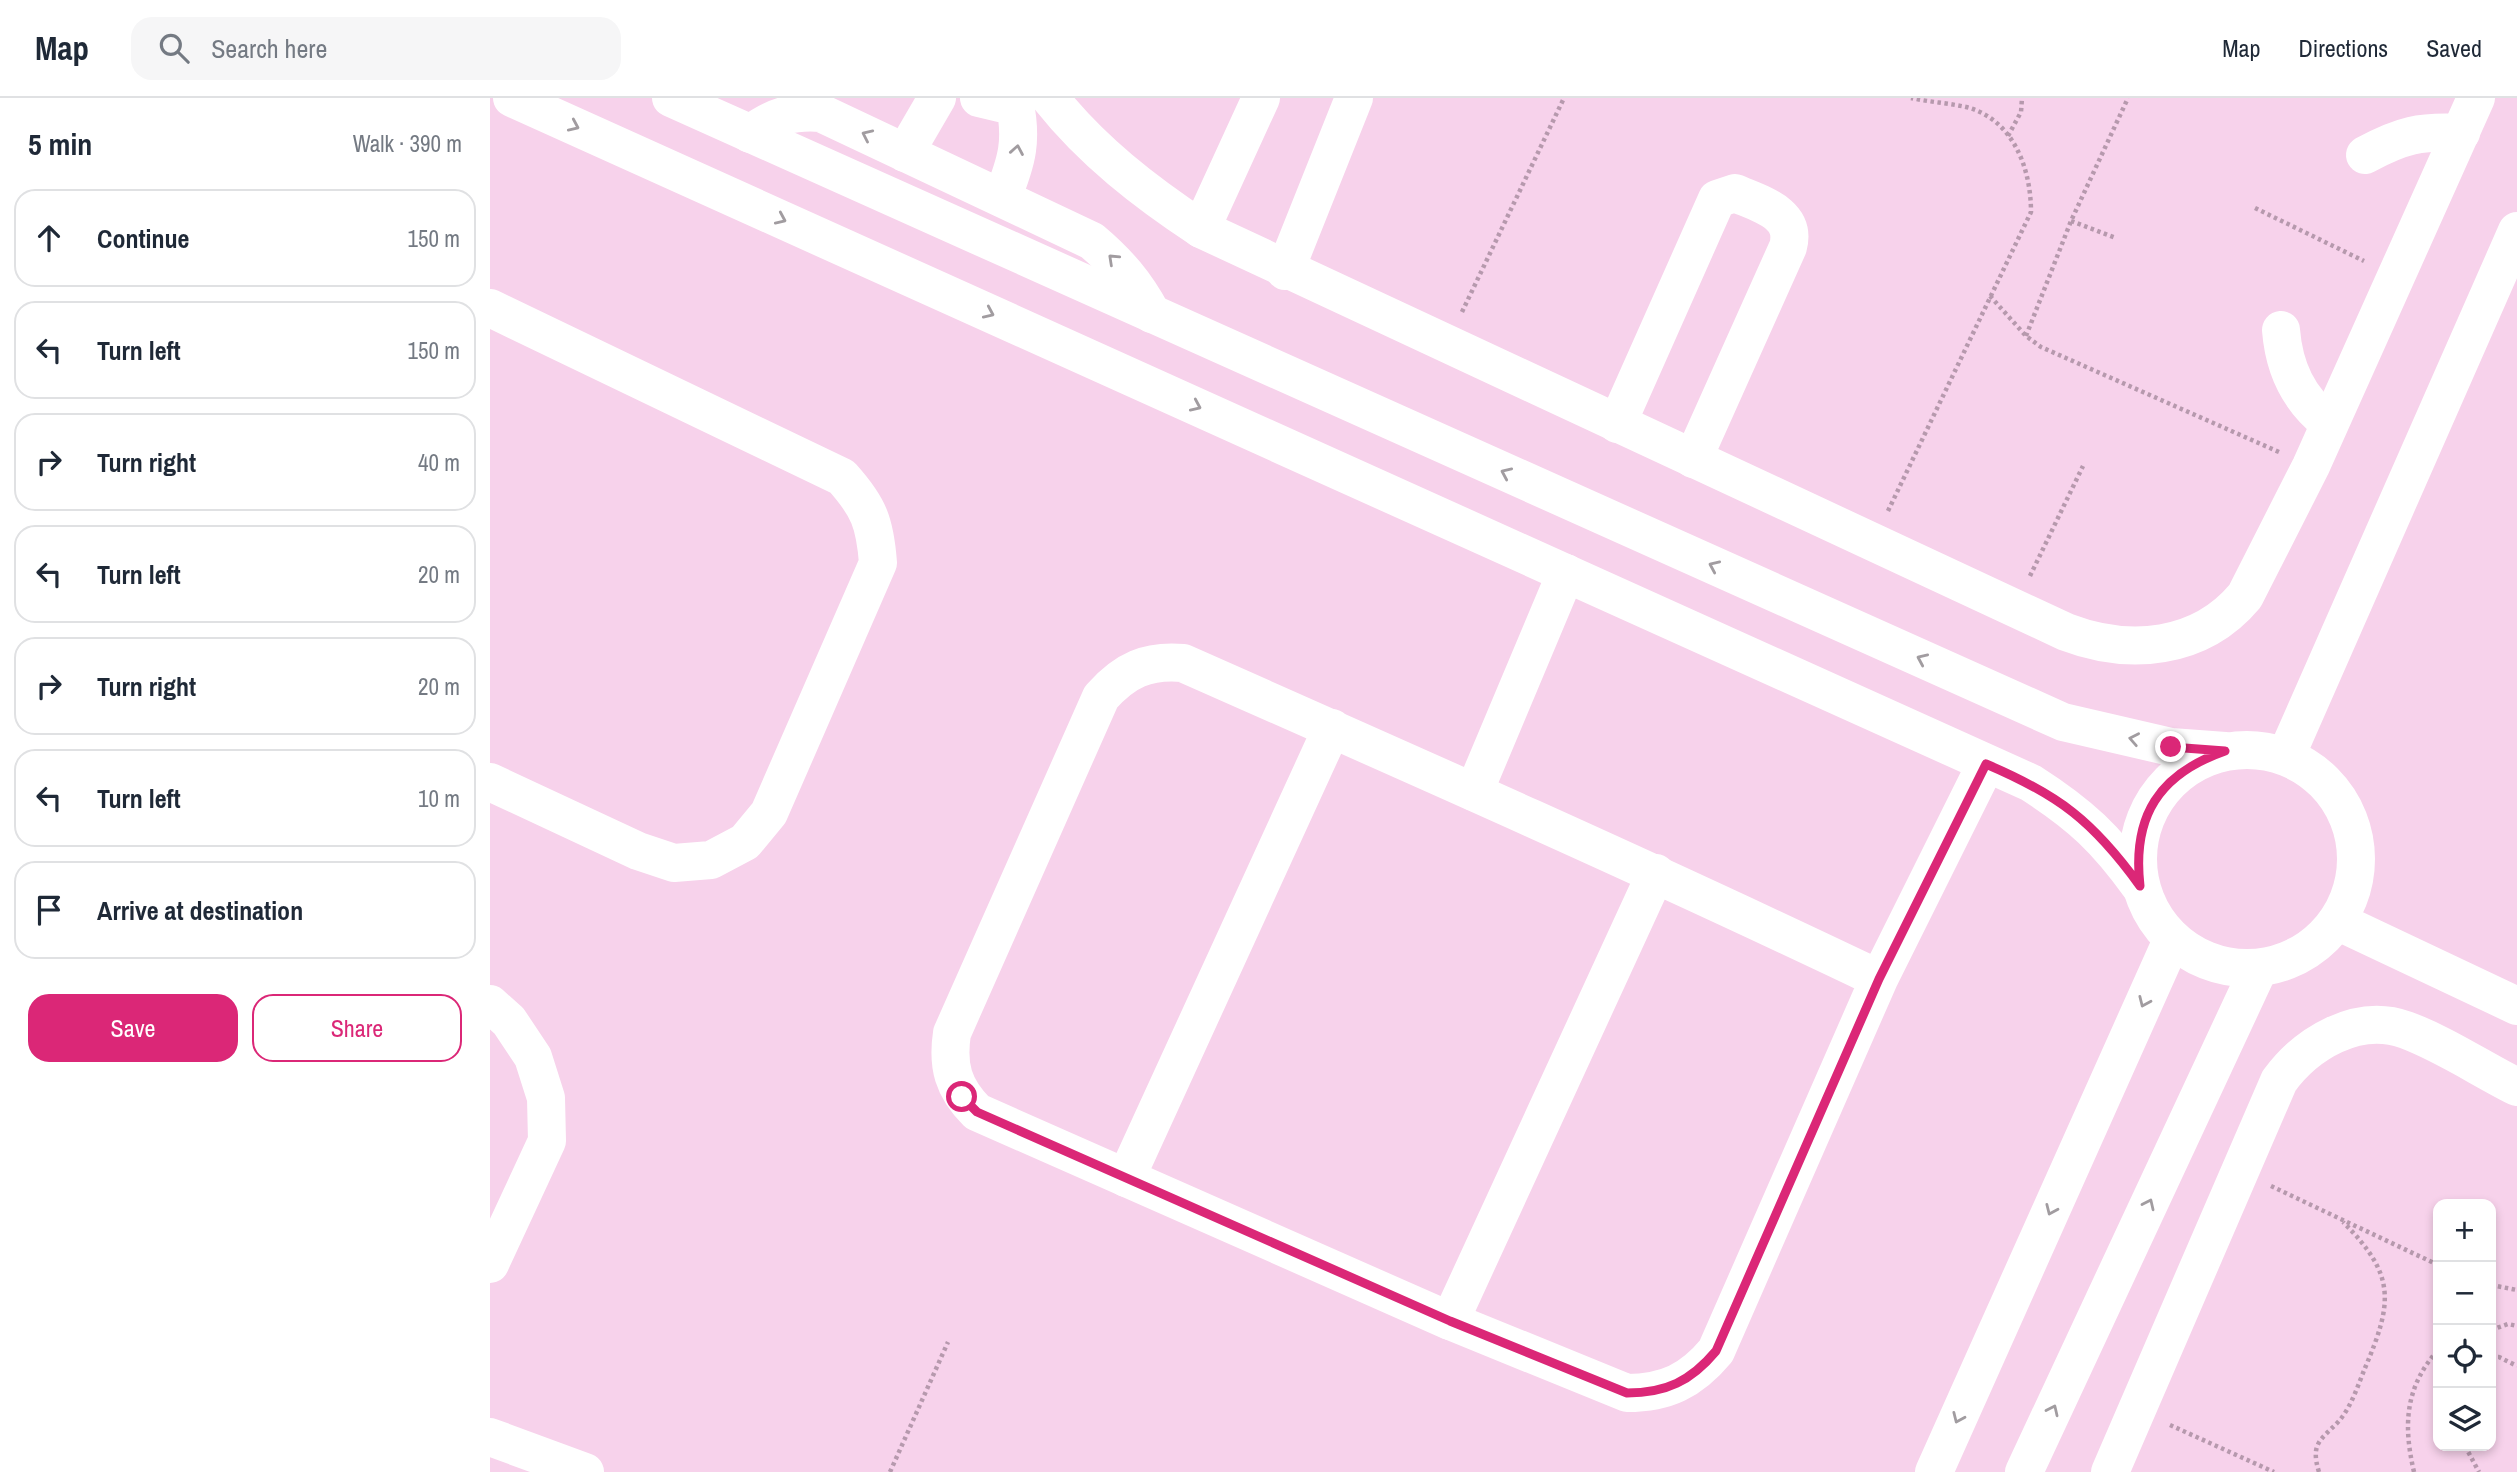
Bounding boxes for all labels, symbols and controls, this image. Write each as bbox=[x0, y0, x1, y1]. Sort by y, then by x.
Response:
search box bbox=[131, 17, 621, 80]
text: Map bbox=[35, 26, 89, 70]
icon: search bbox=[155, 29, 193, 67]
text: Search here bbox=[211, 31, 327, 66]
text: Map bbox=[2222, 32, 2260, 64]
text: Directions bbox=[2298, 32, 2388, 64]
text: Saved bbox=[2426, 32, 2482, 64]
one-way arrow bbox=[567, 118, 579, 132]
text: 5 min bbox=[28, 124, 92, 164]
text: Walk · 390 m bbox=[353, 128, 462, 159]
one-way arrow bbox=[862, 129, 874, 143]
one-way arrow bbox=[1009, 144, 1024, 156]
one-way arrow bbox=[774, 211, 787, 225]
icon: ahead bbox=[30, 219, 68, 257]
text: Continue bbox=[97, 221, 189, 256]
text: 150 m bbox=[408, 223, 460, 254]
one-way arrow bbox=[1108, 255, 1121, 267]
one-way arrow bbox=[982, 305, 994, 319]
icon: left bbox=[30, 331, 68, 369]
text: Turn left bbox=[97, 333, 181, 368]
text: 150 m bbox=[408, 335, 460, 366]
one-way arrow bbox=[1189, 398, 1202, 412]
icon: right bbox=[30, 443, 68, 481]
text: Turn right bbox=[97, 445, 196, 480]
text: 40 m bbox=[418, 447, 460, 478]
one-way arrow bbox=[1501, 467, 1513, 481]
icon: left bbox=[30, 555, 68, 593]
text: Turn left bbox=[97, 557, 181, 592]
text: 20 m bbox=[418, 559, 460, 590]
one-way arrow bbox=[1709, 560, 1721, 574]
one-way arrow bbox=[1916, 653, 1929, 667]
icon: right bbox=[30, 667, 68, 705]
text: Turn right bbox=[97, 669, 196, 704]
text: 20 m bbox=[418, 671, 460, 702]
route end bbox=[2155, 731, 2186, 762]
one-way arrow bbox=[2128, 732, 2140, 747]
icon: left bbox=[30, 779, 68, 817]
text: Turn left bbox=[97, 781, 181, 816]
text: 10 m bbox=[418, 783, 460, 814]
icon: arrive bbox=[30, 891, 68, 929]
text: Arrive at destination bbox=[97, 893, 303, 928]
button: Save bbox=[28, 994, 238, 1062]
button: Share bbox=[252, 994, 462, 1062]
one-way arrow bbox=[2138, 995, 2152, 1007]
route start bbox=[946, 1081, 977, 1112]
one-way arrow bbox=[2141, 1199, 2155, 1211]
map controls bbox=[2433, 1199, 2496, 1451]
button: + bbox=[2433, 1199, 2496, 1262]
one-way arrow bbox=[2045, 1203, 2059, 1215]
button: − bbox=[2433, 1262, 2496, 1325]
button: locate bbox=[2433, 1325, 2496, 1388]
button: layers bbox=[2433, 1388, 2496, 1451]
one-way arrow bbox=[2044, 1405, 2058, 1417]
one-way arrow bbox=[1952, 1410, 1966, 1423]

